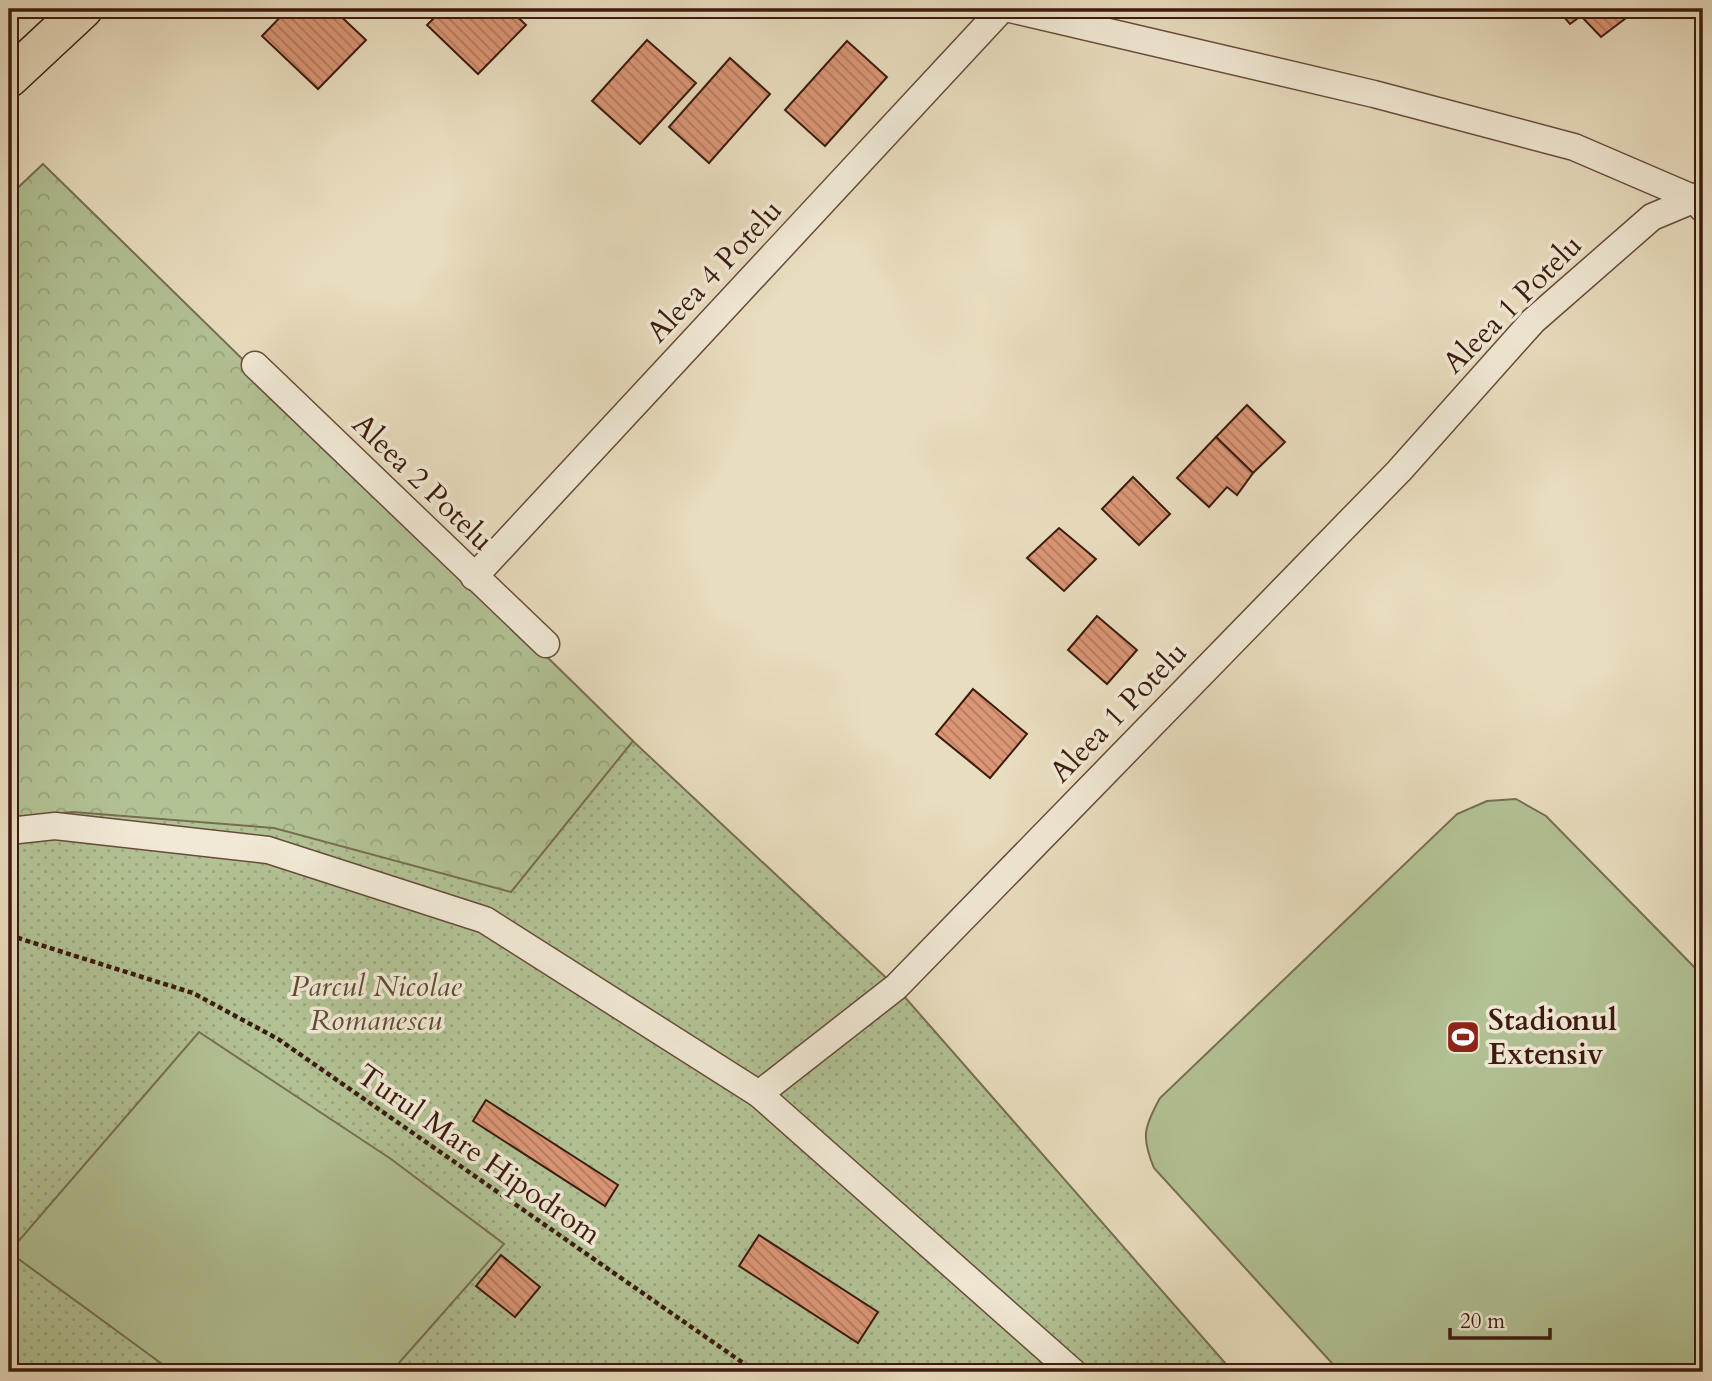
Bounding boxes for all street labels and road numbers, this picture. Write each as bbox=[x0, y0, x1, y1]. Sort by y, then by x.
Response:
street label: Aleea 4 Potelu bbox=[637, 191, 791, 352]
street label: Aleea 1 Potelu bbox=[1434, 226, 1591, 383]
street label: Aleea 2 Potelu bbox=[343, 404, 502, 560]
street label: Aleea 1 Potelu bbox=[1040, 633, 1196, 792]
street label: Turul Mare Hipodrom bbox=[348, 1055, 610, 1255]

